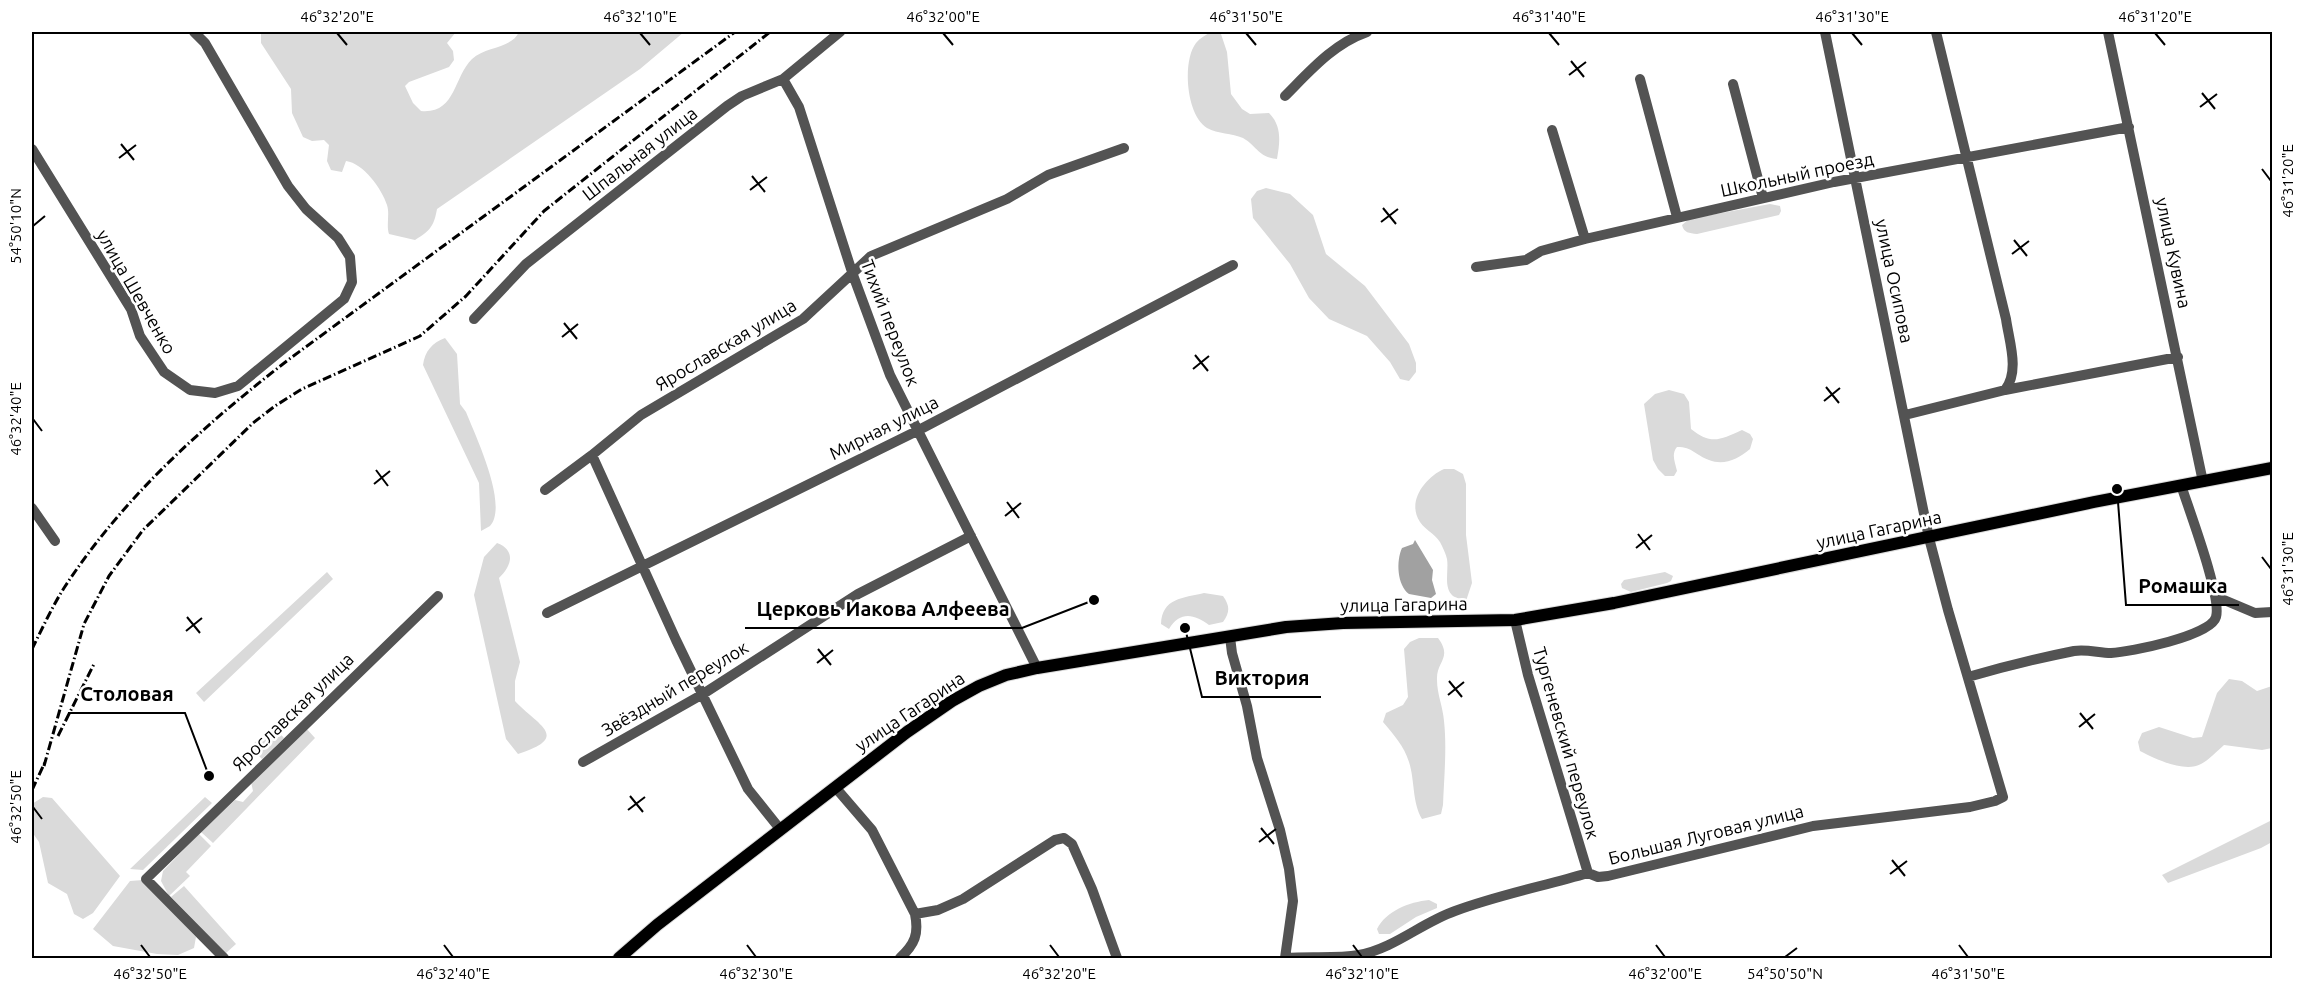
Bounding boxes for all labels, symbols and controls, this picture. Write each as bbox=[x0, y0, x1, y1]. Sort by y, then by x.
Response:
text: 46°32'20"E bbox=[300, 8, 374, 25]
text: 46°32'10"E bbox=[603, 8, 677, 25]
text: 46°32'00"E bbox=[906, 8, 980, 25]
text: 46°31'50"E bbox=[1209, 8, 1283, 25]
text: 46°31'40"E bbox=[1512, 8, 1586, 25]
text: 46°31'30"E bbox=[1815, 8, 1889, 25]
text: 46°31'20"E bbox=[2118, 8, 2192, 25]
street label: Шпальная улица bbox=[578, 102, 701, 204]
text: 46°31'20"E bbox=[2279, 144, 2296, 218]
street label: Школьный проезд bbox=[1718, 148, 1876, 200]
text: 54°50'10"N bbox=[7, 188, 24, 264]
street label: улица Кувина bbox=[2152, 196, 2195, 310]
street label: улица Осипова bbox=[1872, 217, 1918, 345]
street label: улица Шевченко bbox=[93, 226, 181, 357]
street label: Тихий переулок bbox=[858, 257, 924, 389]
street label: Ярославская улица bbox=[651, 294, 799, 394]
text: 46°32'40"E bbox=[7, 382, 24, 456]
street label: Мирная улица bbox=[826, 391, 941, 463]
street label: улица Гагарина bbox=[1814, 506, 1943, 552]
text: 46°31'30"E bbox=[2279, 532, 2296, 606]
callout: Ромашка bbox=[2126, 567, 2239, 605]
text: Ромашка bbox=[2138, 574, 2228, 597]
callout: Церковь Иакова Алфеева bbox=[745, 590, 1022, 628]
street label: улица Гагарина bbox=[1340, 593, 1468, 615]
text: Церковь Иакова Алфеева bbox=[756, 597, 1010, 620]
street label: Звёздный переулок bbox=[598, 636, 751, 740]
street label: Тургеневский переулок bbox=[1530, 644, 1604, 841]
street label: Ярославская улица bbox=[228, 648, 357, 774]
callout: Виктория bbox=[1202, 659, 1321, 697]
text: Виктория bbox=[1215, 666, 1309, 689]
street label: улица Гагарина bbox=[851, 667, 968, 755]
callout: Столовая bbox=[68, 675, 185, 713]
text: Столовая bbox=[80, 682, 174, 705]
text: 46°32'50"E bbox=[7, 770, 24, 844]
street label: Большая Луговая улица bbox=[1606, 800, 1805, 868]
text: 46°32'50"E bbox=[113, 965, 187, 982]
text: 46°32'40"E bbox=[416, 965, 490, 982]
text: 46°32'30"E bbox=[719, 965, 793, 982]
text: 46°32'20"E bbox=[1022, 965, 1096, 982]
text: 46°32'10"E bbox=[1325, 965, 1399, 982]
text: 46°32'00"E bbox=[1628, 965, 1702, 982]
text: 54°50'50"N bbox=[1747, 965, 1823, 982]
text: 46°31'50"E bbox=[1931, 965, 2005, 982]

